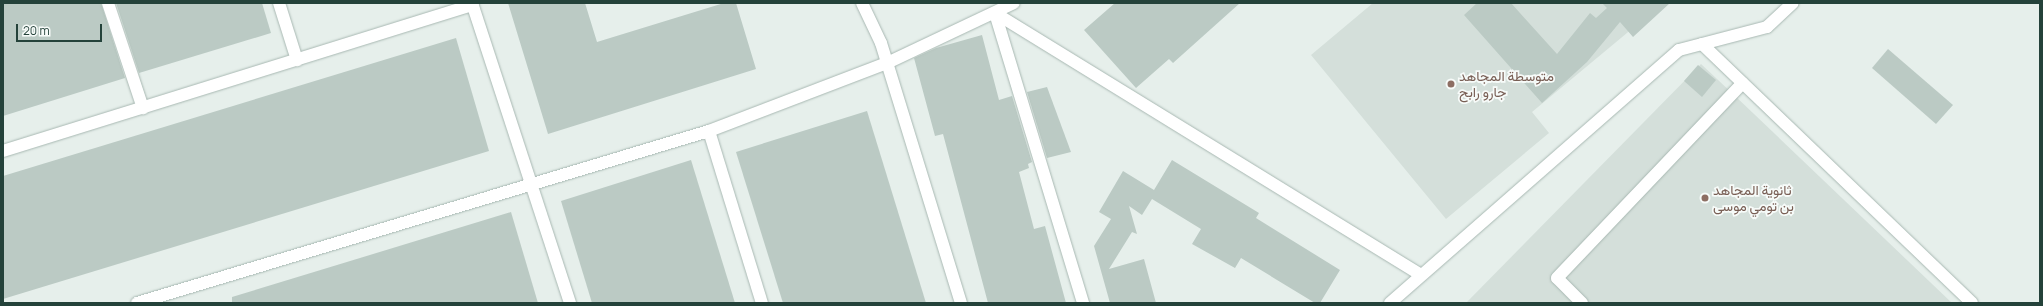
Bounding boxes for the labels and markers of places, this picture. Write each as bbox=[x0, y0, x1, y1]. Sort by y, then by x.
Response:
place label: متوسطة المجاهد جارو رابح bbox=[1459, 68, 1554, 100]
marker: متوسطة المجاهد جارو رابح bbox=[1446, 79, 1456, 89]
place label: ثانوية المجاهد بن تومي موسى bbox=[1713, 182, 1794, 214]
marker: ثانوية المجاهد بن تومي موسى bbox=[1700, 193, 1710, 203]

